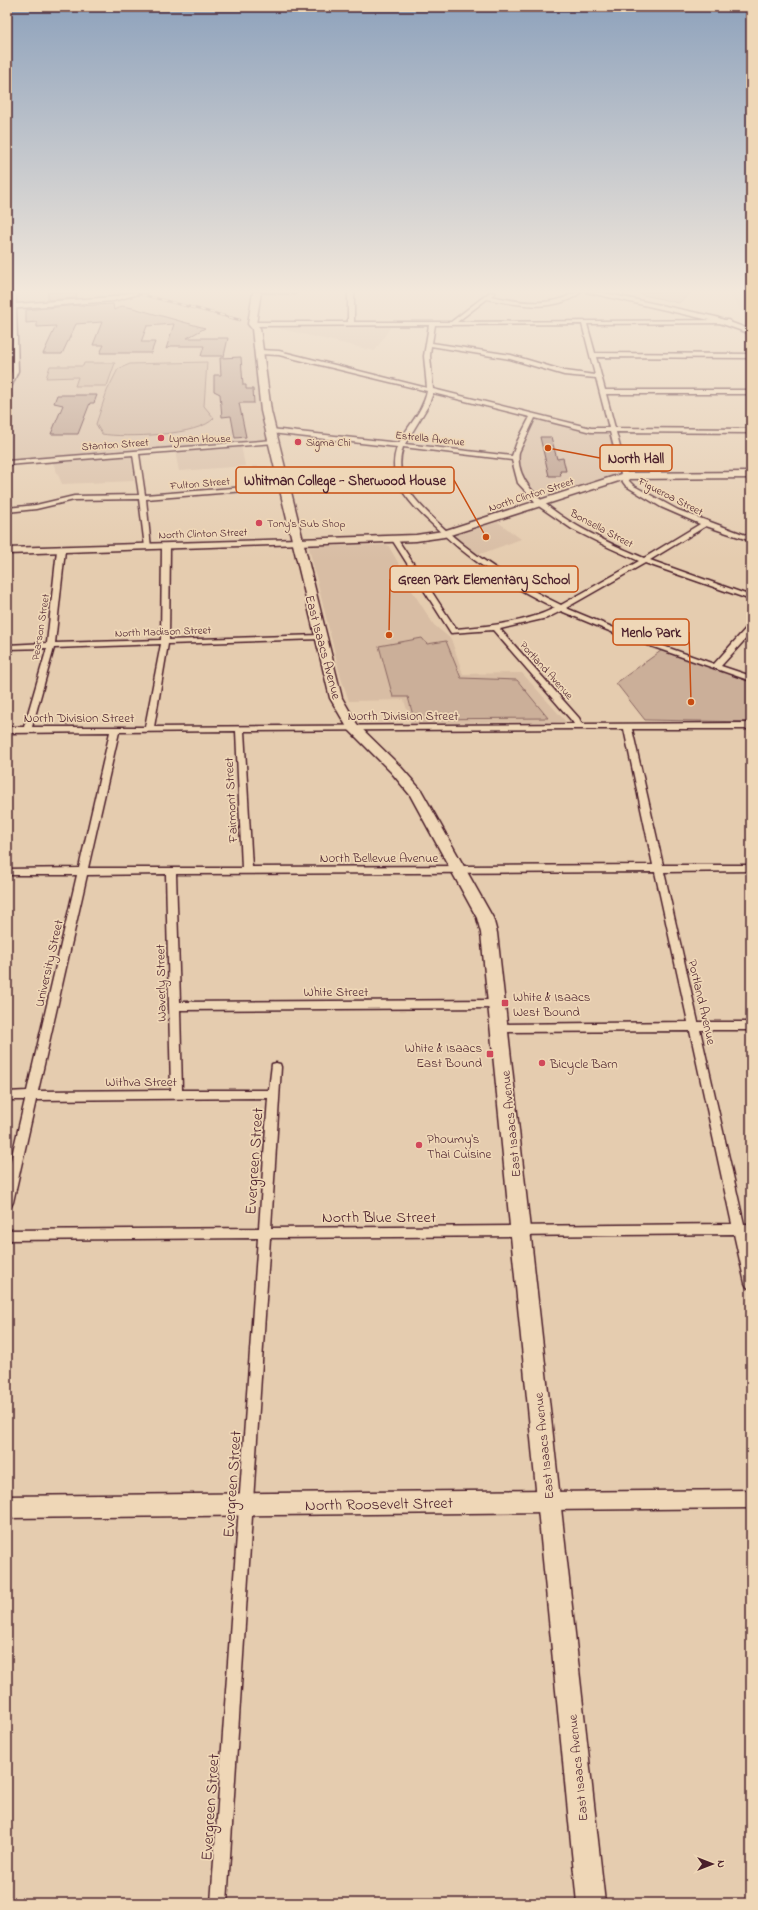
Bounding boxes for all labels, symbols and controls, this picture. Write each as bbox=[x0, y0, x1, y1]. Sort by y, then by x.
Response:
street label: Estrella Avenue bbox=[394, 427, 465, 451]
place label: Lyman House bbox=[169, 431, 231, 448]
marker: Lyman House bbox=[156, 433, 166, 443]
street label: Stanton Street bbox=[81, 435, 150, 455]
place label: Sigma Chi bbox=[306, 435, 350, 452]
marker: Sigma Chi bbox=[293, 437, 303, 447]
callout: North Hall bbox=[600, 445, 672, 471]
text: North Hall bbox=[608, 449, 665, 470]
callout: Whitman College - Sherwood House bbox=[236, 467, 454, 493]
text: Whitman College - Sherwood House bbox=[244, 471, 447, 494]
street label: Fulton Street bbox=[169, 473, 231, 495]
street label: Figueroa Street bbox=[634, 473, 706, 521]
street label: North Clinton Street bbox=[487, 474, 576, 516]
street label: Bonsella Street bbox=[566, 505, 636, 552]
place label: Tony's Sub Shop bbox=[267, 516, 346, 533]
marker: Tony's Sub Shop bbox=[254, 518, 264, 528]
street label: North Clinton Street bbox=[158, 524, 248, 544]
callout: Green Park Elementary School bbox=[390, 566, 578, 592]
text: Green Park Elementary School bbox=[398, 570, 571, 593]
street label: Pearson Street bbox=[28, 592, 54, 662]
street label: East Isaacs Avenue bbox=[299, 593, 346, 702]
callout: Menlo Park bbox=[613, 619, 689, 645]
street label: North Madison Street bbox=[115, 622, 212, 642]
text: Menlo Park bbox=[621, 623, 682, 644]
street label: Portland Avenue bbox=[516, 638, 577, 703]
street label: North Division Street bbox=[348, 707, 459, 726]
street label: North Division Street bbox=[24, 709, 135, 728]
street label: Fairmont Street bbox=[220, 756, 243, 844]
street label: North Bellevue Avenue bbox=[320, 849, 438, 868]
street label: University Street bbox=[30, 917, 70, 1009]
street label: Waverly Street bbox=[151, 943, 173, 1022]
street label: Portland Avenue bbox=[683, 958, 721, 1047]
street label: White Street bbox=[304, 983, 369, 1002]
place label: White & Isaacs West Bound bbox=[513, 988, 591, 1022]
marker: White & Isaacs West Bound bbox=[500, 998, 510, 1008]
place label: White & Isaacs East Bound bbox=[405, 1039, 483, 1073]
marker: White & Isaacs East Bound bbox=[485, 1049, 495, 1059]
place label: Bicycle Barn bbox=[549, 1055, 618, 1075]
marker: Bicycle Barn bbox=[537, 1058, 547, 1068]
street label: East Isaacs Avenue bbox=[496, 1069, 527, 1178]
street label: Withva Street bbox=[105, 1073, 177, 1092]
street label: Evergreen Street bbox=[239, 1106, 271, 1215]
place label: Phoumy's Thai Cuisine bbox=[427, 1130, 491, 1164]
marker: Phoumy's Thai Cuisine bbox=[414, 1140, 424, 1150]
street label: North Blue Street bbox=[322, 1206, 437, 1230]
street label: East Isaacs Avenue bbox=[529, 1391, 560, 1500]
street label: Evergreen Street bbox=[217, 1429, 249, 1538]
street label: North Roosevelt Street bbox=[305, 1492, 454, 1518]
street label: East Isaacs Avenue bbox=[563, 1713, 594, 1822]
street label: Evergreen Street bbox=[195, 1752, 227, 1861]
north arrow bbox=[692, 1844, 732, 1884]
text: N bbox=[713, 1860, 729, 1868]

